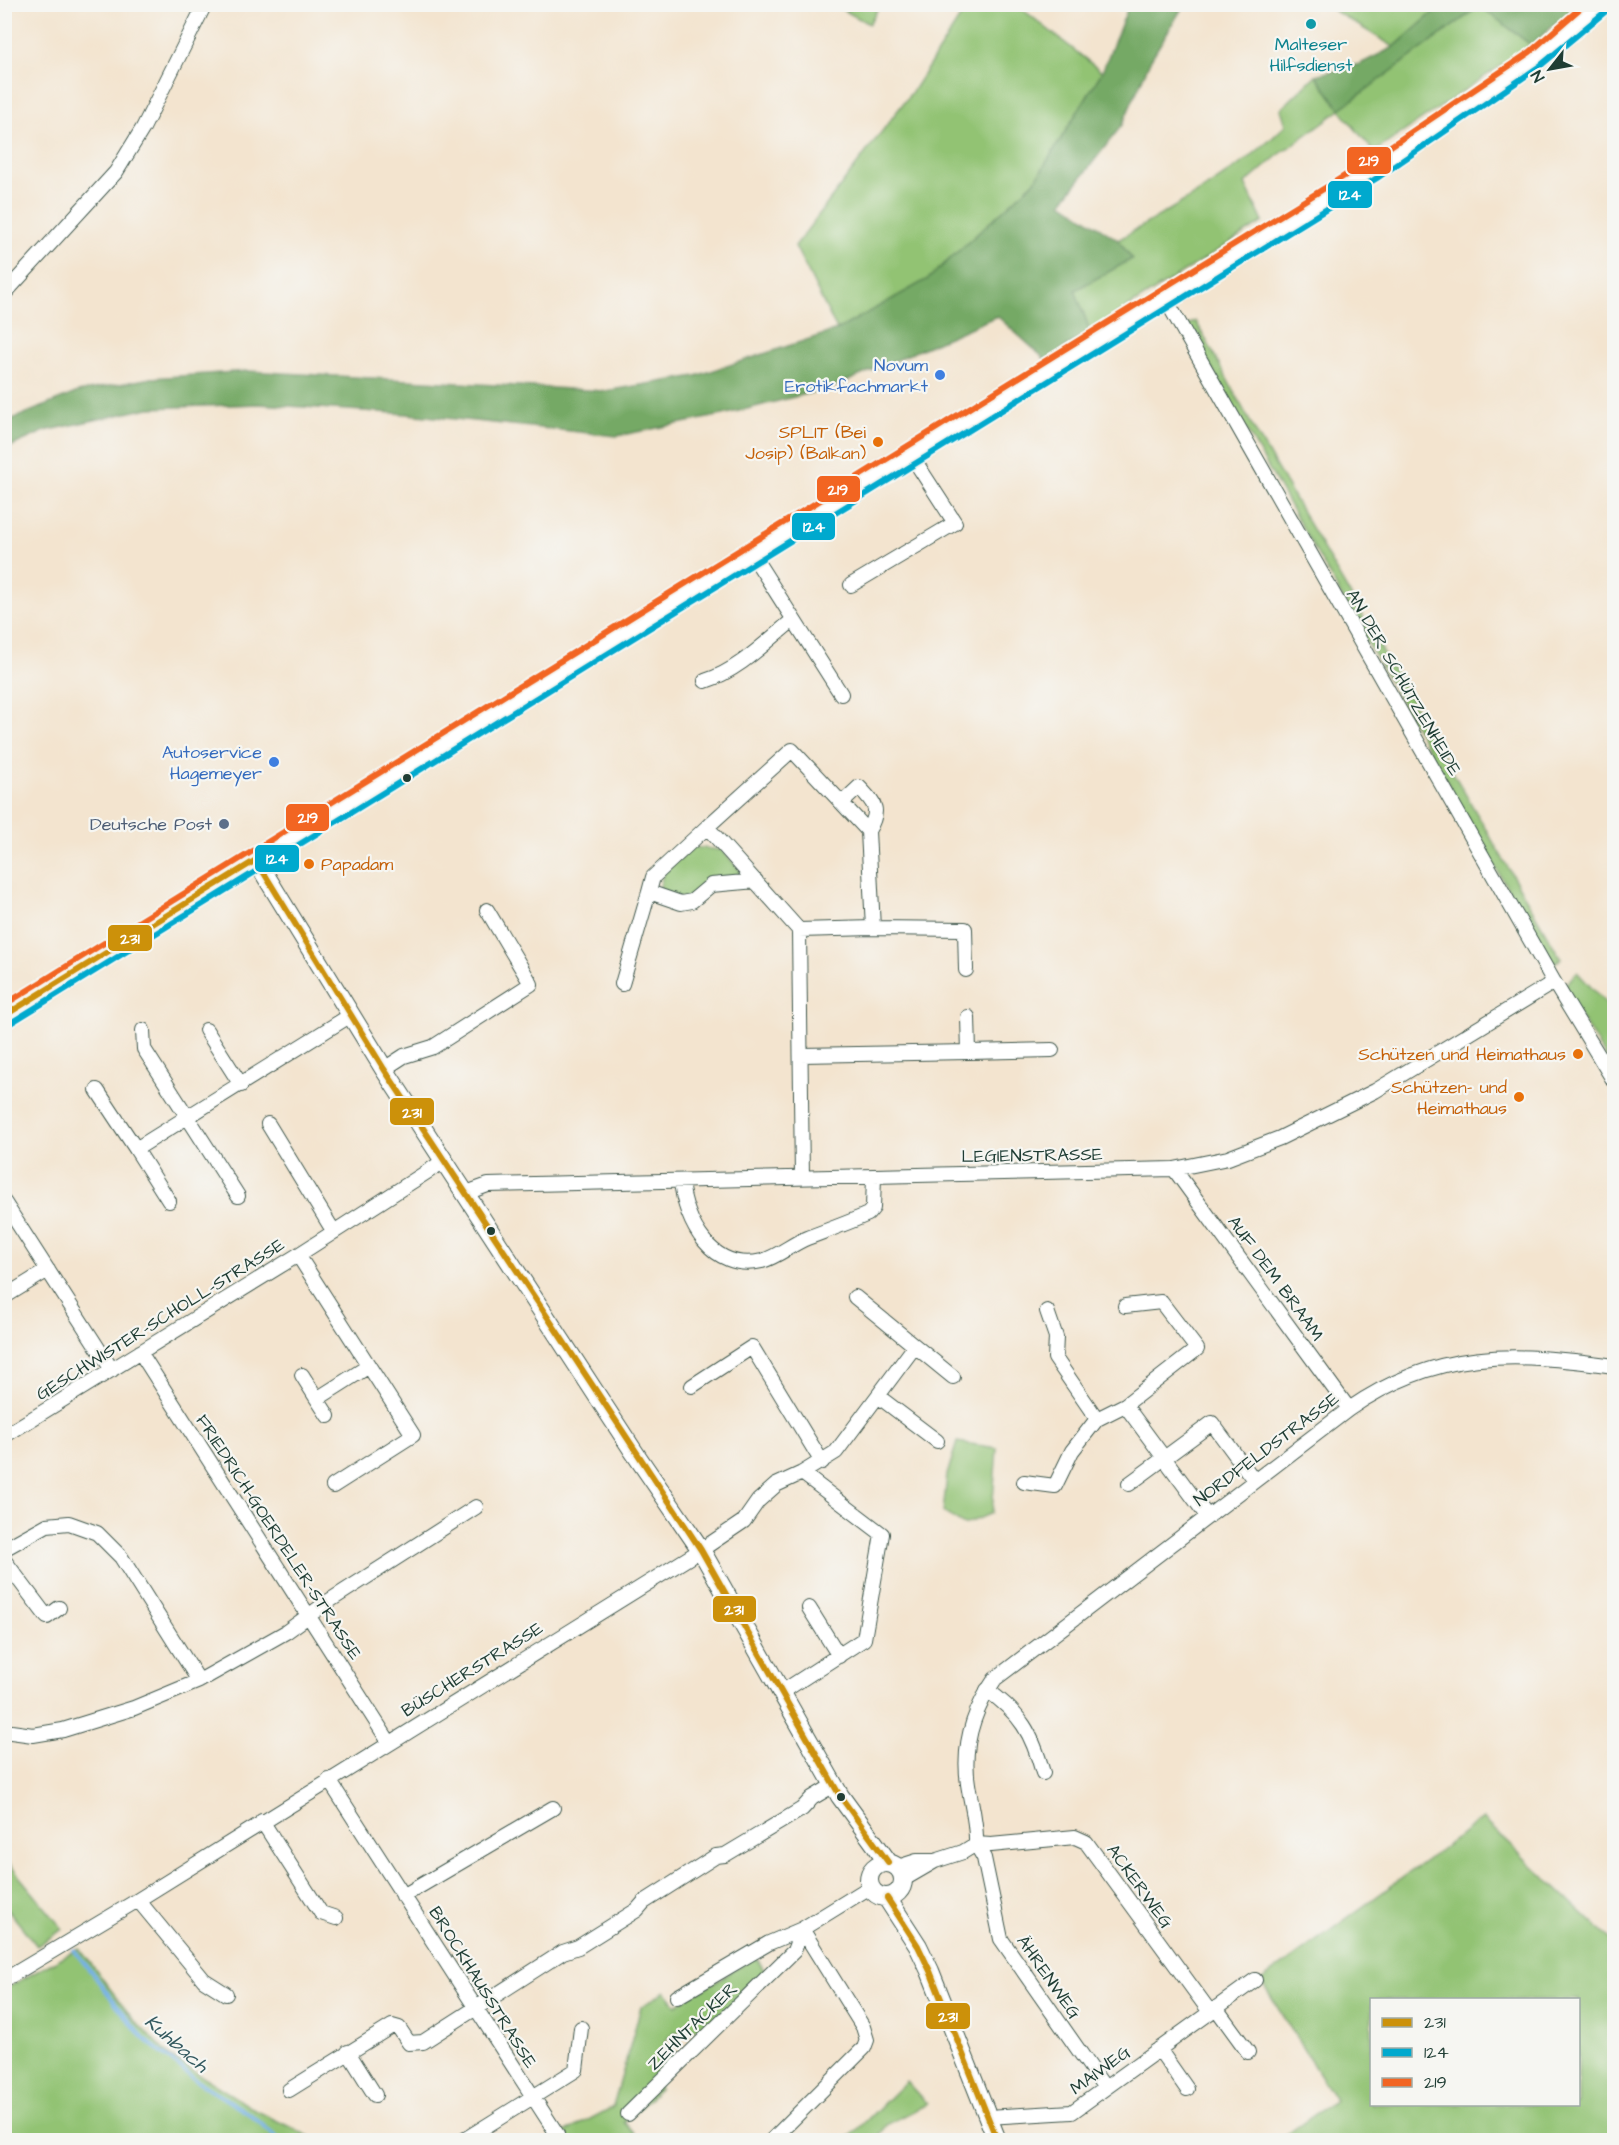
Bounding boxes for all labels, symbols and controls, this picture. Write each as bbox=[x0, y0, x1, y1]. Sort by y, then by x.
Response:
marker: Malteser Hilfsdienst bbox=[1304, 17, 1318, 31]
place label: Malteser Hilfsdienst bbox=[1269, 32, 1353, 78]
north arrow bbox=[1520, 39, 1580, 99]
text: N bbox=[1526, 66, 1550, 86]
line badge: 219 bbox=[1346, 146, 1392, 175]
text: 219 bbox=[1358, 150, 1379, 172]
line badge: 124 bbox=[1327, 180, 1373, 209]
text: 124 bbox=[1339, 184, 1361, 206]
place label: Novum Erotikfachmarkt bbox=[785, 353, 929, 399]
marker: Novum Erotikfachmarkt bbox=[933, 368, 947, 382]
place label: SPLIT (Bei Josip) (Balkan) bbox=[745, 420, 866, 466]
marker: SPLIT (Bei Josip) (Balkan) bbox=[871, 435, 885, 449]
line badge: 219 bbox=[816, 475, 861, 503]
text: 219 bbox=[827, 479, 848, 501]
line badge: 124 bbox=[791, 512, 836, 541]
text: 124 bbox=[803, 516, 825, 538]
street label: AN DER SCHÜTZENHEIDE bbox=[1340, 584, 1467, 780]
place label: Autoservice Hagemeyer bbox=[162, 740, 262, 787]
marker: Autoservice Hagemeyer bbox=[267, 755, 281, 769]
unlabelled marker bbox=[401, 772, 413, 784]
line badge: 219 bbox=[285, 803, 330, 832]
text: 219 bbox=[297, 807, 318, 829]
place label: Deutsche Post bbox=[90, 812, 213, 837]
marker: Deutsche Post bbox=[217, 817, 231, 831]
line badge: 124 bbox=[254, 844, 300, 873]
text: 124 bbox=[266, 848, 288, 870]
place label: Papadam bbox=[321, 852, 393, 877]
marker: Papadam bbox=[302, 857, 316, 871]
line badge: 231 bbox=[107, 924, 153, 952]
text: 231 bbox=[119, 928, 141, 950]
place label: Schützen und Heimathaus bbox=[1358, 1042, 1566, 1067]
marker: Schützen und Heimathaus bbox=[1571, 1047, 1585, 1061]
place label: Schützen- und Heimathaus bbox=[1391, 1075, 1507, 1121]
marker: Schützen- und Heimathaus bbox=[1512, 1090, 1526, 1104]
line badge: 231 bbox=[389, 1097, 435, 1126]
text: 231 bbox=[401, 1102, 423, 1124]
street label: LEGIENSTRASSE bbox=[961, 1142, 1103, 1169]
street label: AUF DEM BRAAM bbox=[1222, 1211, 1330, 1346]
unlabelled marker bbox=[485, 1225, 497, 1237]
street label: GESCHWISTER-SCHOLL-STRASSE bbox=[31, 1232, 290, 1406]
street label: NORDFELDSTRASSE bbox=[1188, 1386, 1344, 1512]
street label: FRIEDRICH-GOERDELER-STRASSE bbox=[190, 1410, 368, 1665]
line badge: 231 bbox=[712, 1595, 757, 1623]
text: 231 bbox=[723, 1599, 745, 1621]
street label: BÜSCHERSTRASSE bbox=[397, 1616, 548, 1723]
unlabelled marker bbox=[835, 1791, 847, 1803]
street label: ACKERWEG bbox=[1100, 1839, 1179, 1934]
street label: BROCKHAUSSTRASSE bbox=[423, 1902, 543, 2073]
street label: ÄHRENWEG bbox=[1010, 1930, 1087, 2025]
street label: ZEHNTACKER bbox=[642, 1977, 743, 2076]
legend bbox=[1370, 1998, 1580, 2106]
line badge: 231 bbox=[925, 2002, 971, 2030]
text: 231 bbox=[937, 2006, 959, 2028]
water label: Kuhbach bbox=[138, 2008, 215, 2080]
text: 231 bbox=[1424, 2010, 1446, 2035]
street label: MAIWEG bbox=[1065, 2040, 1136, 2101]
text: 124 bbox=[1424, 2040, 1449, 2065]
text: 219 bbox=[1424, 2070, 1447, 2095]

